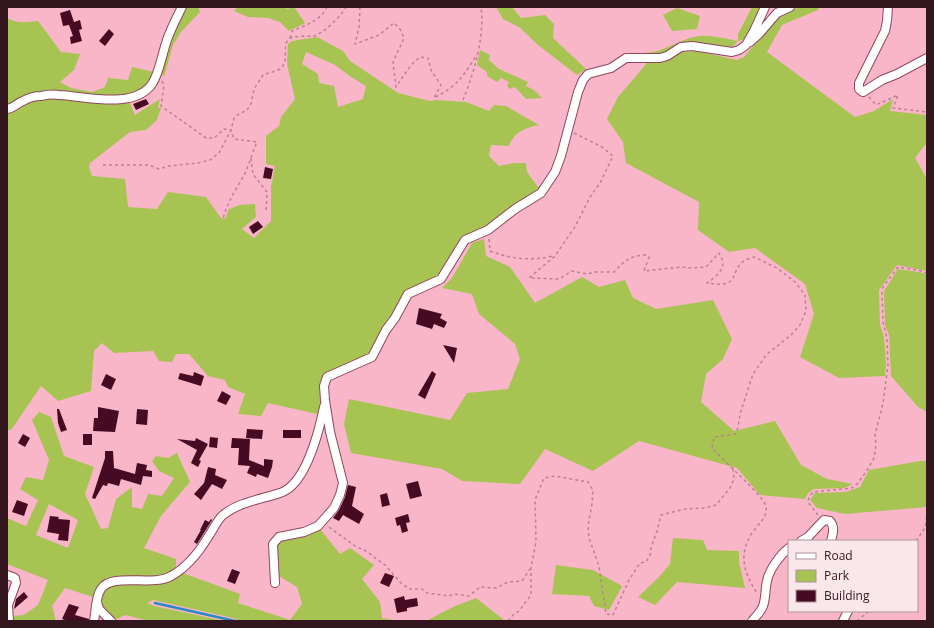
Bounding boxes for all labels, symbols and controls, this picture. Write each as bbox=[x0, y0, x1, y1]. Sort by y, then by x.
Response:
legend bbox=[788, 540, 918, 612]
text: Road bbox=[824, 547, 853, 564]
text: Park bbox=[824, 567, 850, 584]
text: Building bbox=[824, 587, 870, 604]

